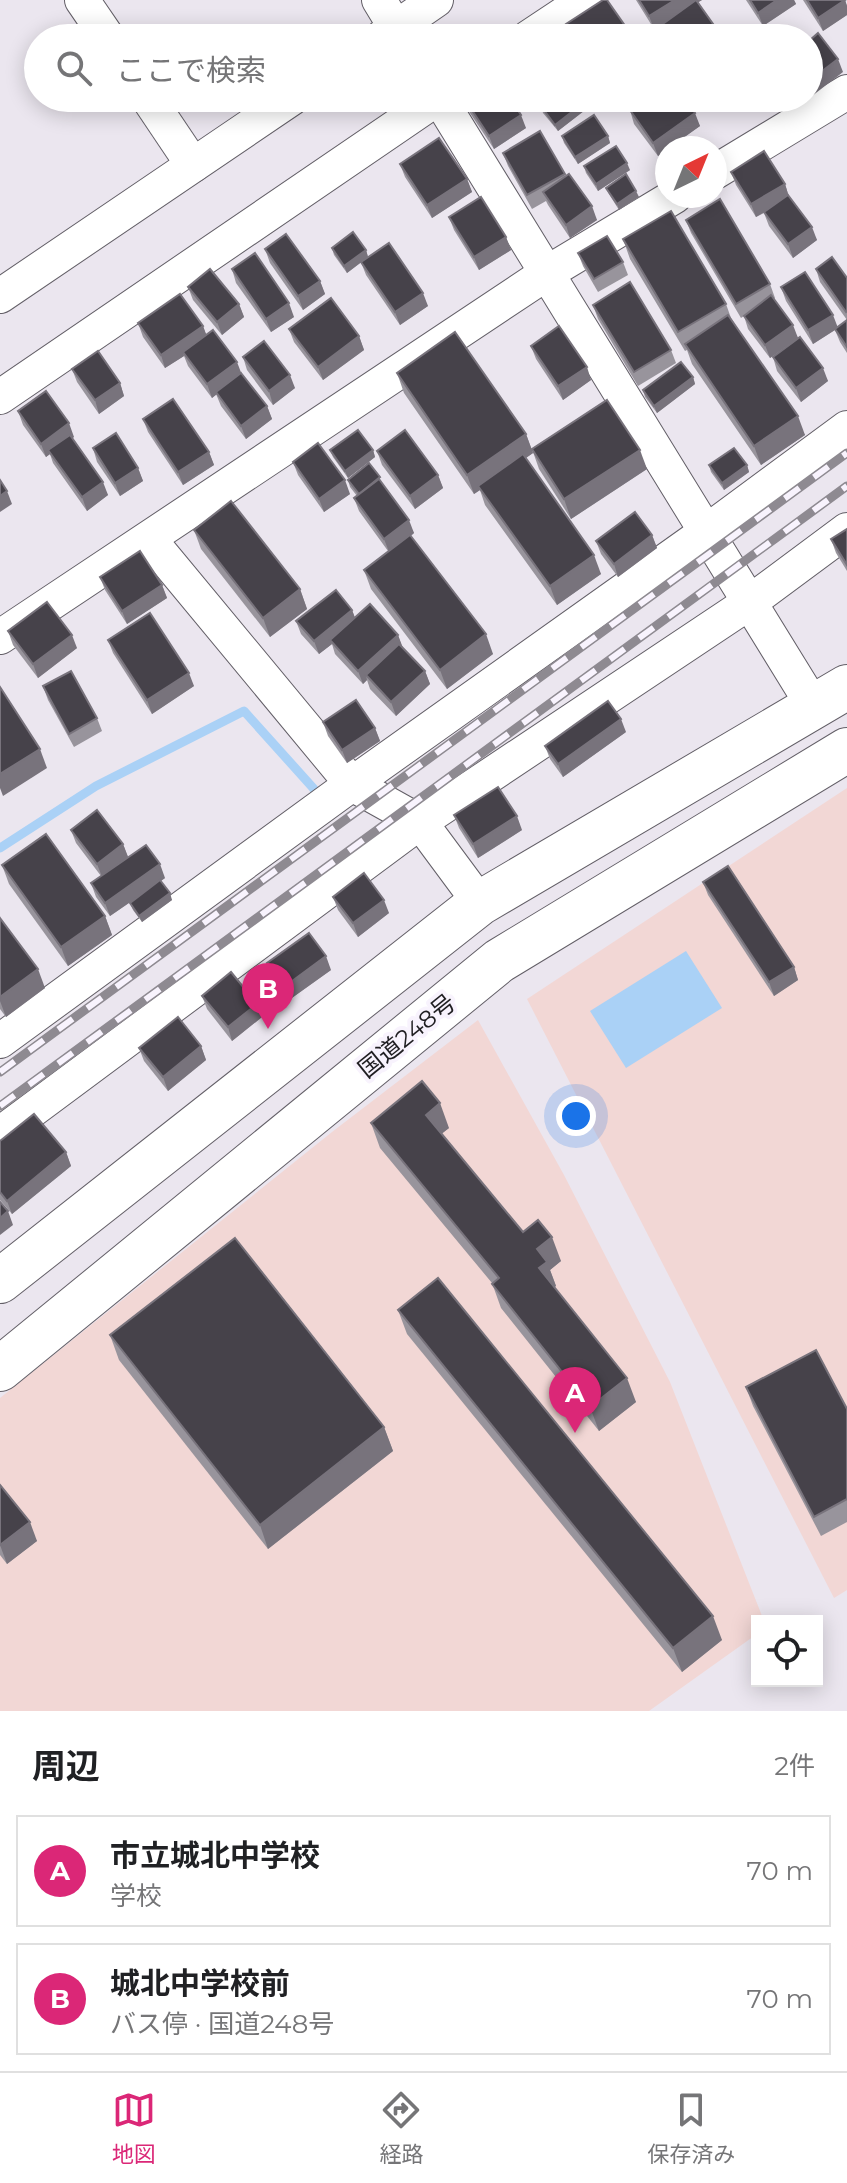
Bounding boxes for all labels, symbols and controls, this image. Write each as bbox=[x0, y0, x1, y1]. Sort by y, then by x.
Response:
search box bbox=[24, 24, 823, 112]
icon: search bbox=[52, 46, 96, 90]
text: ここで検索 bbox=[116, 52, 266, 89]
north arrow bbox=[655, 136, 727, 208]
pin: B bbox=[242, 963, 294, 1029]
street label: 国道248号 bbox=[352, 988, 461, 1084]
your location bbox=[556, 1096, 596, 1136]
pin: A bbox=[549, 1367, 601, 1433]
map controls bbox=[751, 1615, 823, 1687]
button: locate bbox=[751, 1615, 823, 1687]
text: 周辺 bbox=[32, 1745, 100, 1787]
text: 2件 bbox=[774, 1750, 815, 1782]
text: 市立城北中学校 bbox=[110, 1837, 320, 1874]
text: A bbox=[50, 1855, 70, 1887]
text: 70 m bbox=[747, 1855, 813, 1887]
text: 学校 bbox=[110, 1880, 162, 1912]
text: 城北中学校前 bbox=[110, 1965, 290, 2002]
text: B bbox=[50, 1983, 70, 2015]
text: 70 m bbox=[747, 1983, 813, 2015]
text: バス停 · 国道248号 bbox=[110, 2008, 334, 2040]
tab: 地図 bbox=[112, 2088, 156, 2168]
tab: 経路 bbox=[379, 2088, 423, 2168]
tab: 保存済み bbox=[647, 2088, 735, 2168]

